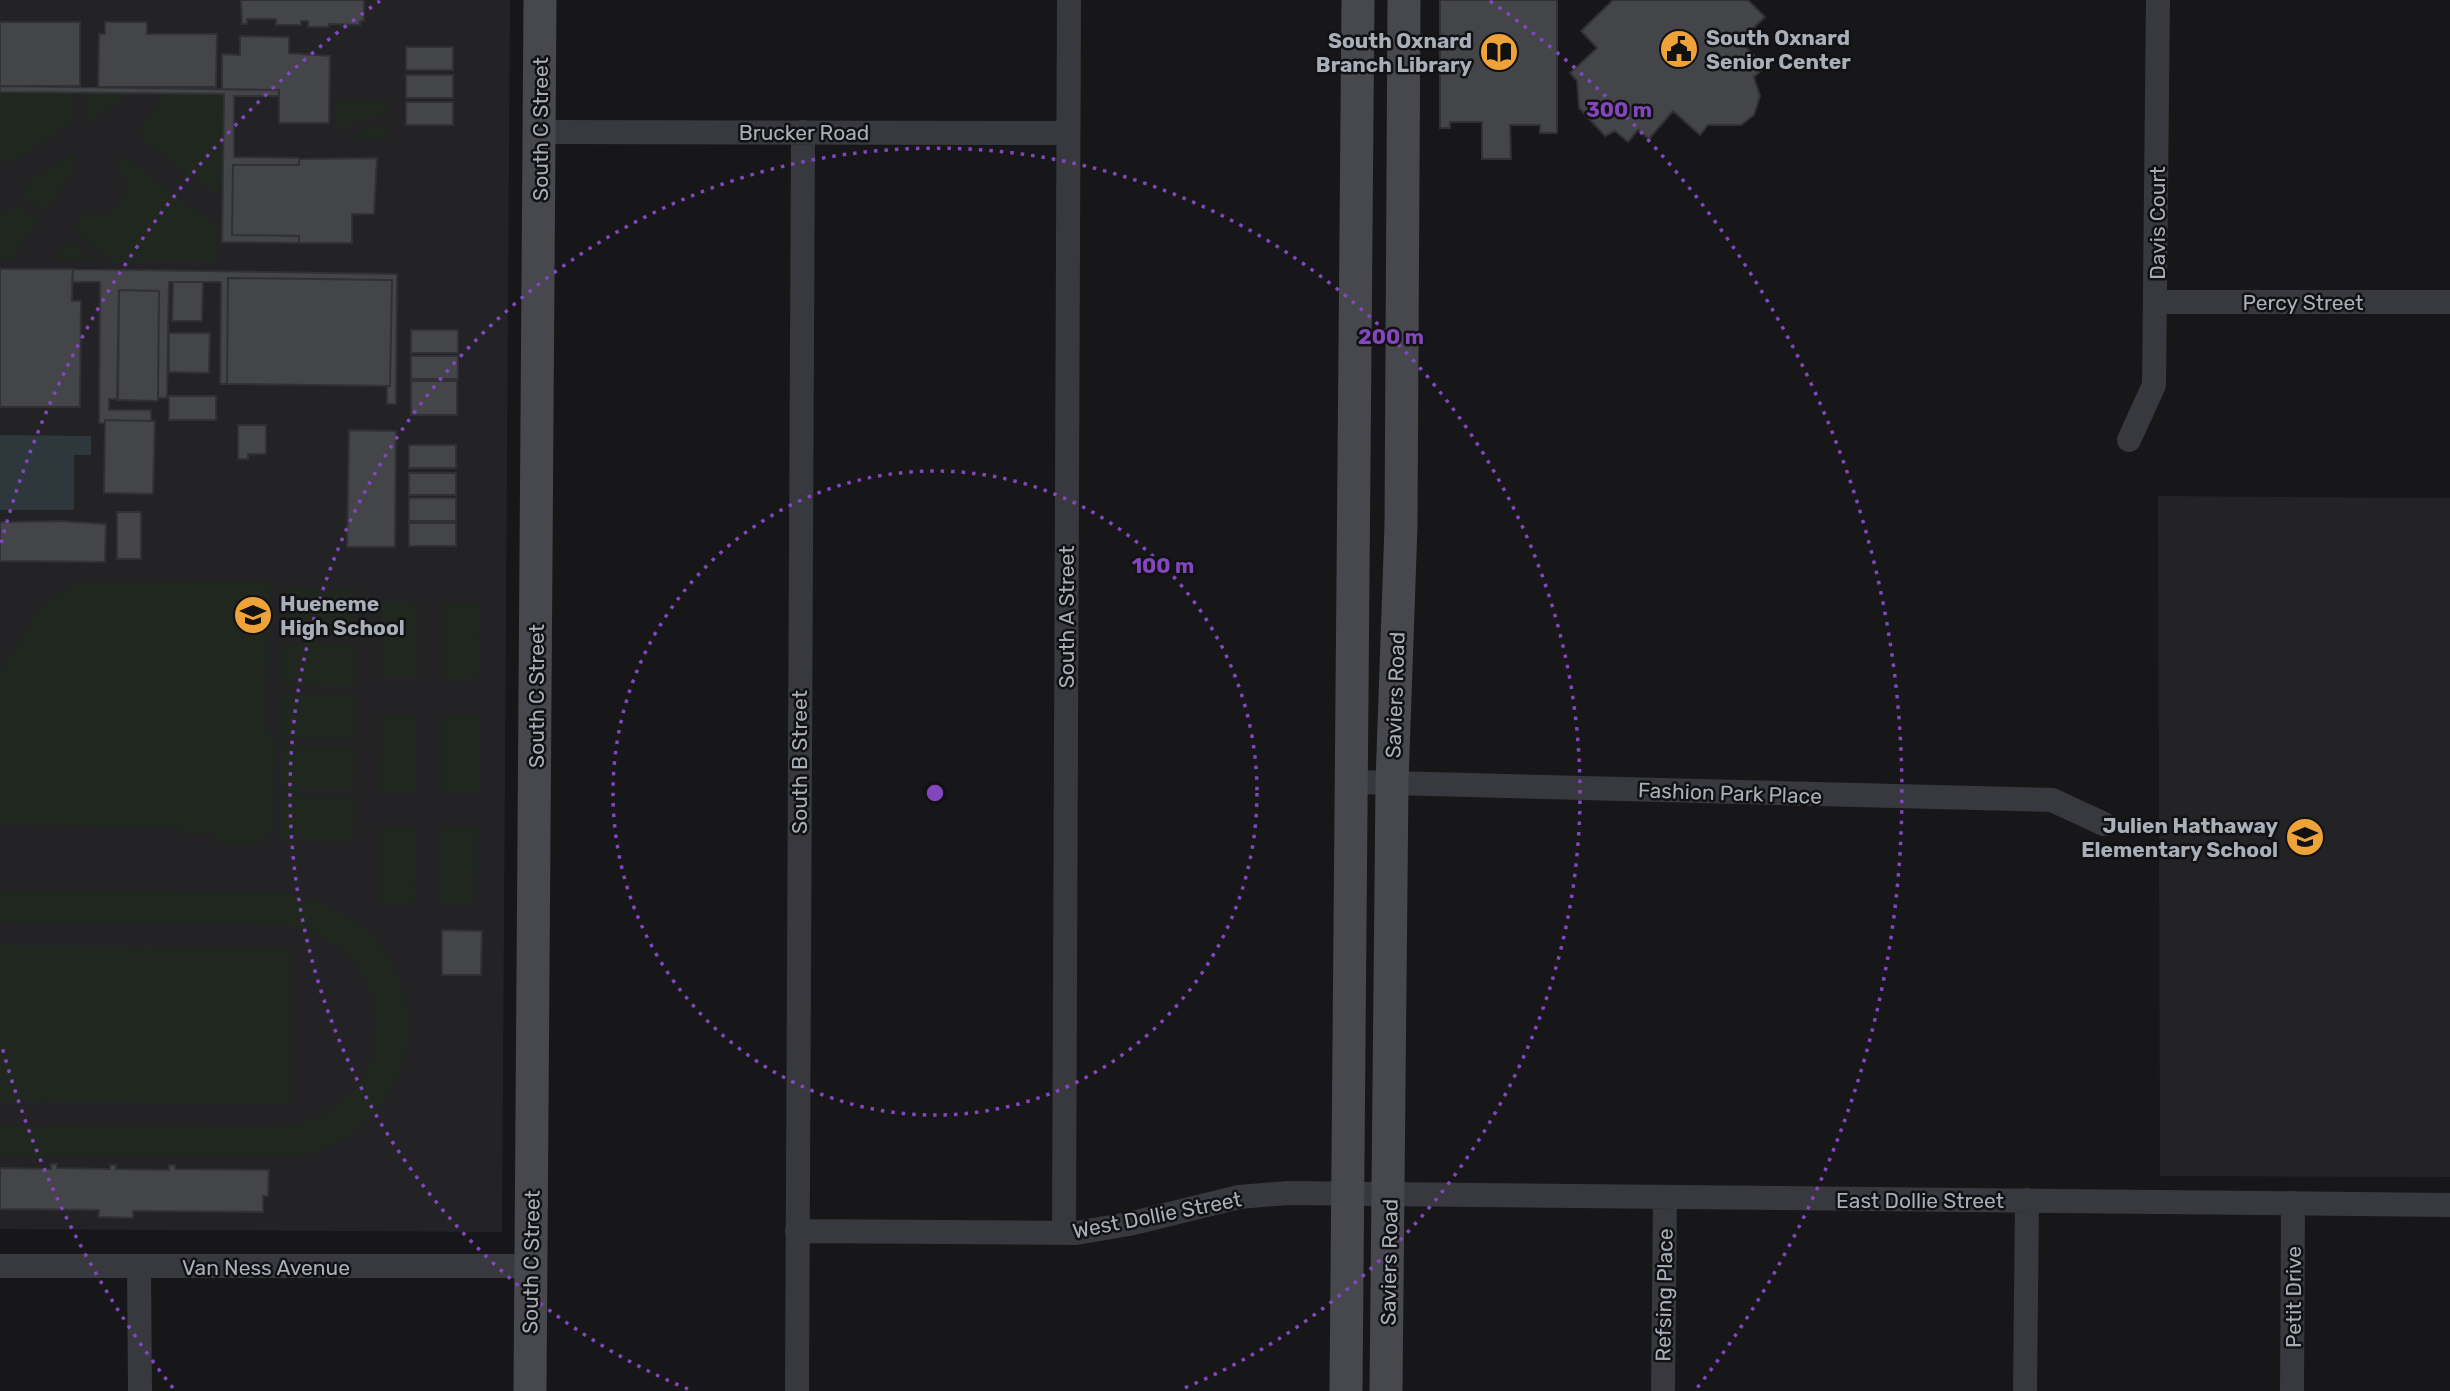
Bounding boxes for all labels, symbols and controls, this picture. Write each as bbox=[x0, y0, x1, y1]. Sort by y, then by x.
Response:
place label: South Oxnard Senior Center bbox=[1706, 25, 1851, 74]
place label: South Oxnard Branch Library bbox=[1316, 28, 1472, 77]
public building icon: South Oxnard Senior Center bbox=[1658, 28, 1700, 70]
library icon: South Oxnard Branch Library bbox=[1478, 31, 1520, 73]
street label: South C Street bbox=[528, 57, 553, 201]
text: 300 m bbox=[1586, 97, 1652, 122]
street label: Brucker Road bbox=[739, 120, 869, 145]
street label: Davis Court bbox=[2145, 166, 2170, 280]
street label: Percy Street bbox=[2242, 290, 2364, 315]
text: 200 m bbox=[1358, 324, 1424, 349]
street label: South A Street bbox=[1054, 546, 1079, 688]
text: 100 m bbox=[1132, 553, 1194, 578]
place label: Hueneme High School bbox=[280, 591, 405, 640]
school or university icon: Hueneme High School bbox=[232, 594, 274, 636]
street label: South C Street bbox=[524, 624, 549, 768]
street label: Saviers Road bbox=[1380, 631, 1410, 759]
street label: South B Street bbox=[787, 690, 812, 834]
street label: Fashion Park Place bbox=[1638, 777, 1822, 809]
centre of rings bbox=[923, 781, 947, 805]
place label: Julien Hathaway Elementary School bbox=[2081, 813, 2278, 862]
school or university icon: Julien Hathaway Elementary School bbox=[2284, 816, 2326, 858]
street label: West Dollie Street bbox=[1070, 1186, 1244, 1244]
street label: East Dollie Street bbox=[1836, 1188, 2004, 1213]
street label: South C Street bbox=[517, 1190, 545, 1334]
street label: Saviers Road bbox=[1375, 1199, 1403, 1325]
street label: Refsing Place bbox=[1650, 1228, 1678, 1362]
street label: Petit Drive bbox=[2281, 1246, 2306, 1348]
street label: Van Ness Avenue bbox=[182, 1255, 350, 1280]

